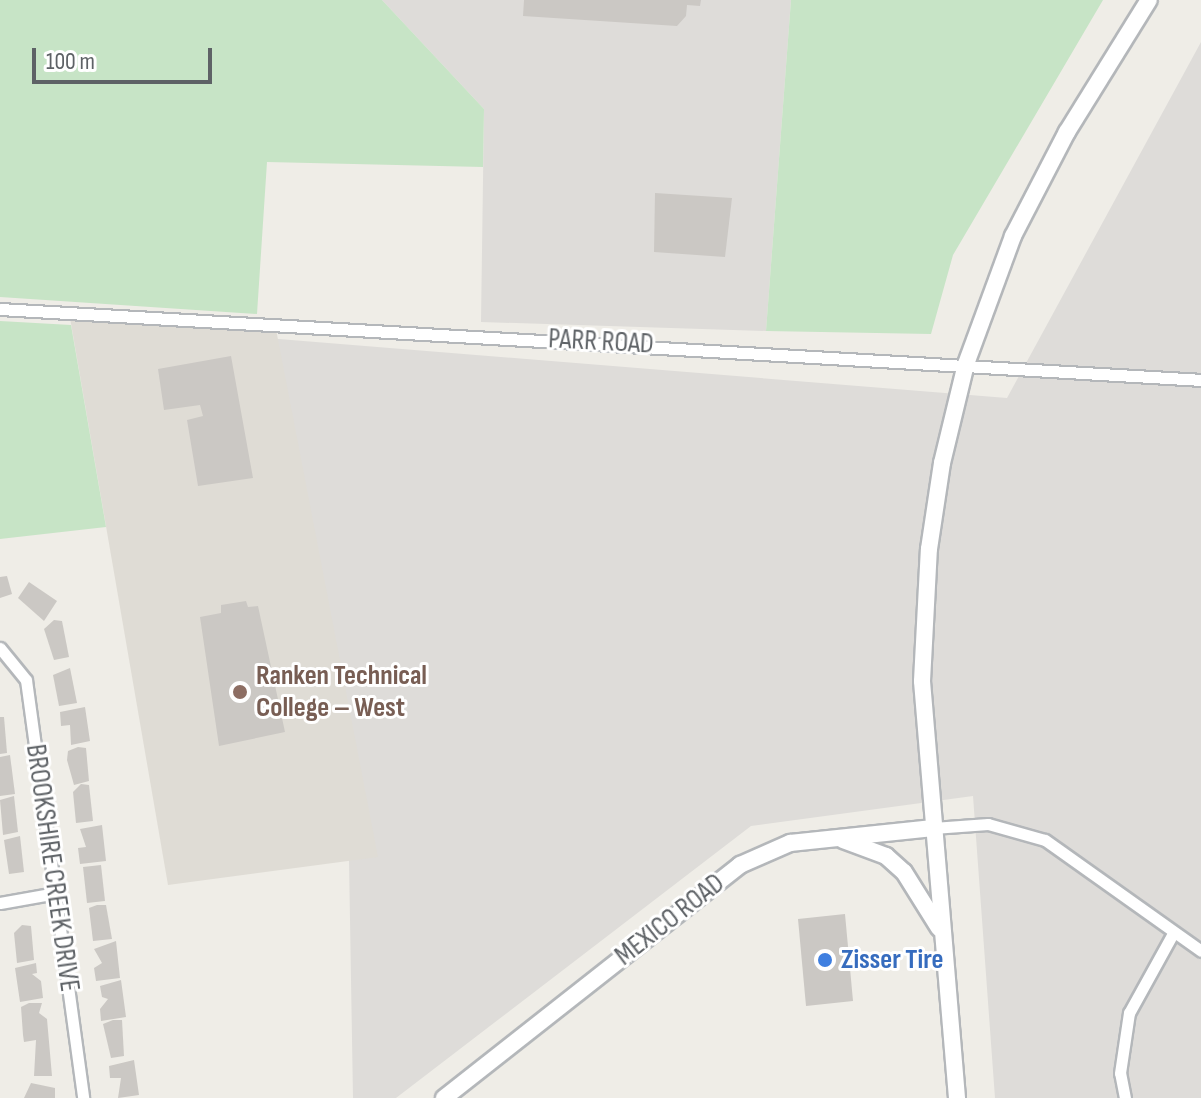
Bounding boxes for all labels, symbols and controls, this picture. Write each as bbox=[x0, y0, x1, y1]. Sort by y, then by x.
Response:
scale bar bbox=[36, 32, 216, 82]
text: 100 m bbox=[46, 47, 95, 76]
street label: PARR ROAD bbox=[547, 322, 655, 362]
place label: Ranken Technical College – West bbox=[256, 659, 427, 725]
marker: Ranken Technical College – West bbox=[231, 683, 249, 701]
street label: BROOKSHIRE CREEK DRIVE bbox=[18, 742, 86, 994]
street label: MEXICO ROAD bbox=[609, 867, 731, 973]
place label: Zisser Tire bbox=[841, 943, 943, 977]
marker: Zisser Tire bbox=[816, 951, 834, 969]

